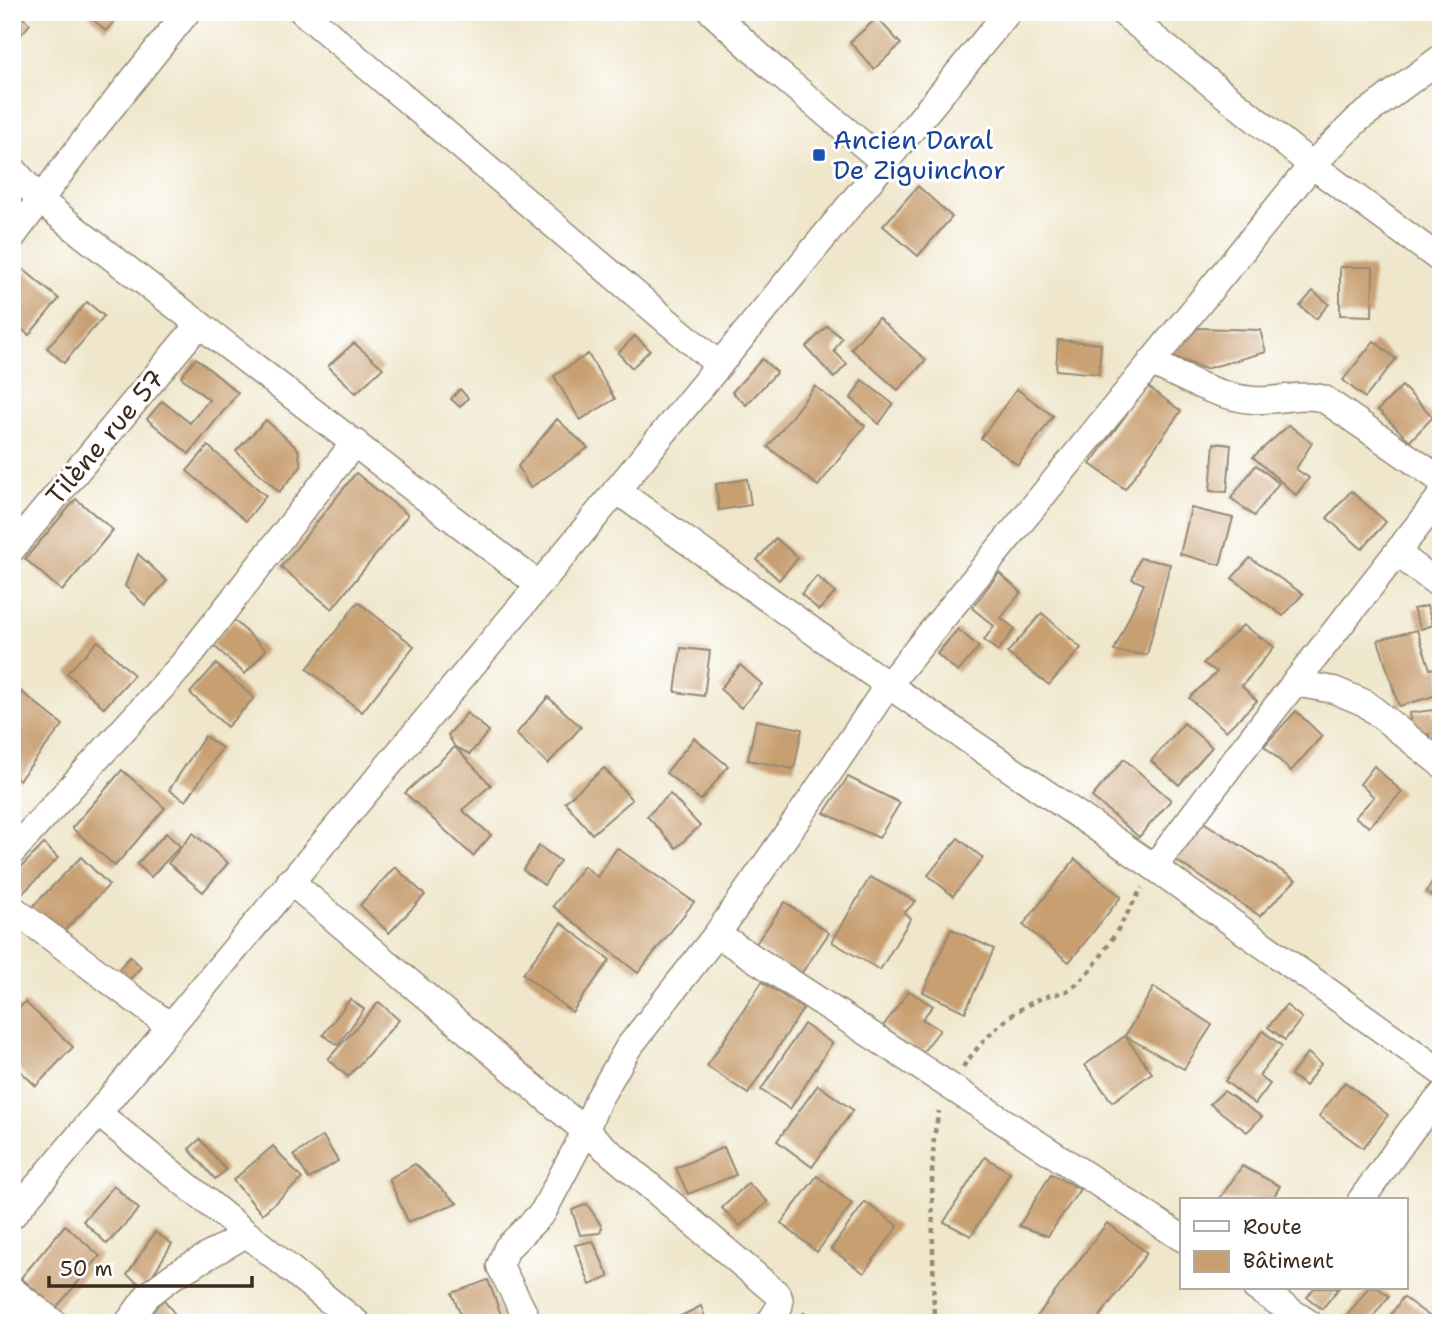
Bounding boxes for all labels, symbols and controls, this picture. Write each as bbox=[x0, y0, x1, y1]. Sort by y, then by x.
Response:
place label: Ancien Daral De Ziguinchor bbox=[833, 122, 1006, 187]
marker: Ancien Daral De Ziguinchor bbox=[811, 147, 827, 163]
street label: Tilène rue 57 bbox=[37, 361, 172, 512]
legend bbox=[1180, 1198, 1408, 1290]
text: Route bbox=[1243, 1213, 1302, 1241]
scale bar bbox=[49, 1244, 252, 1288]
text: Bâtiment bbox=[1243, 1247, 1334, 1275]
text: 50 m bbox=[60, 1255, 113, 1283]

